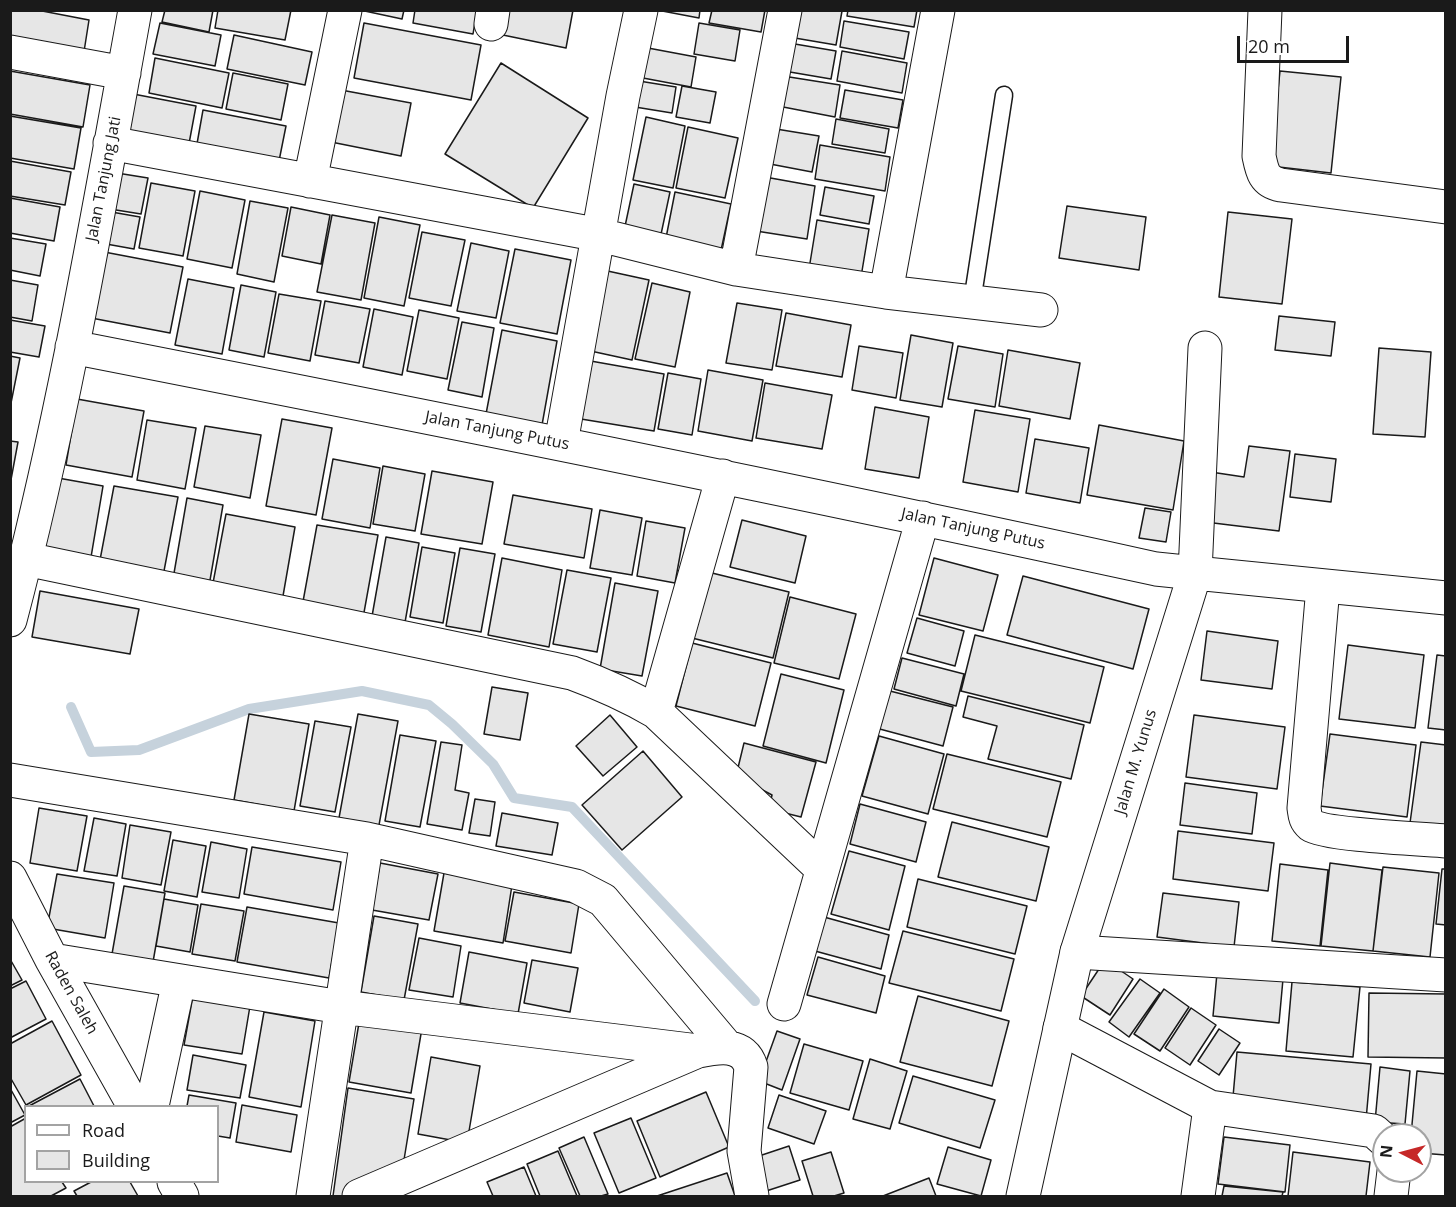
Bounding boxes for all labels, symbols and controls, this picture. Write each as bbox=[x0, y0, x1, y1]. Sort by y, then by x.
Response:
scale bar bbox=[1240, 24, 1352, 62]
text: 20 m bbox=[1248, 34, 1290, 58]
street label: Jalan Tanjung Jati bbox=[82, 115, 126, 243]
street label: Jalan Tanjung Putus bbox=[423, 408, 571, 454]
street label: Jalan Tanjung Putus bbox=[899, 504, 1047, 554]
street label: Jalan M. Yunus bbox=[1111, 707, 1161, 817]
street label: Raden Saleh bbox=[40, 948, 102, 1038]
legend bbox=[24, 1105, 219, 1183]
text: Road bbox=[82, 1118, 125, 1142]
north arrow bbox=[1372, 1123, 1432, 1183]
text: N bbox=[1374, 1144, 1398, 1159]
text: Building bbox=[82, 1148, 150, 1172]

